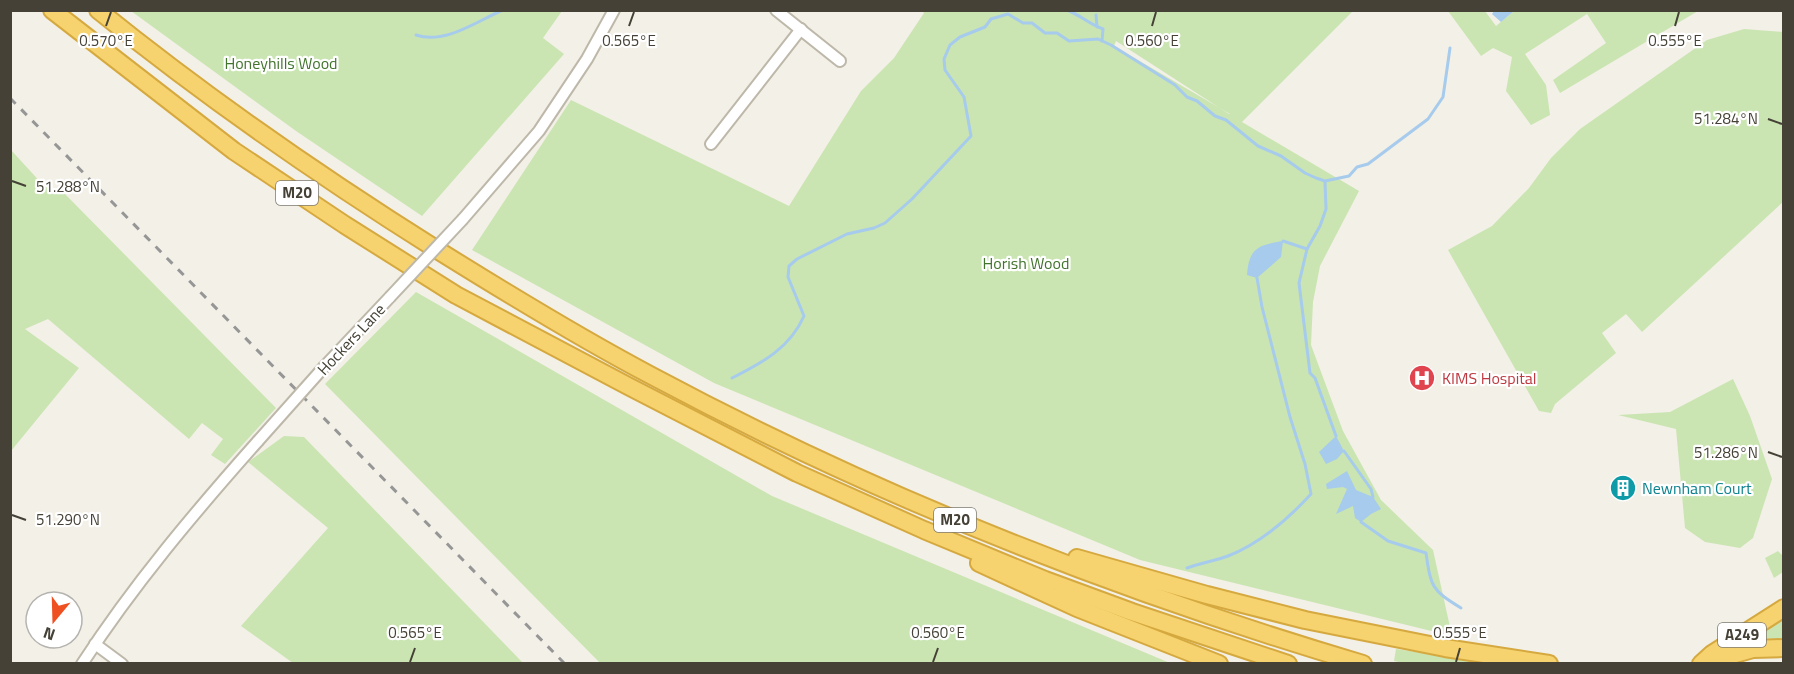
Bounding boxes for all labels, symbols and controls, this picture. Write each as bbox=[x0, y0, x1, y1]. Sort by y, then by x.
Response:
text: 0.570°E bbox=[79, 29, 133, 52]
text: 0.565°E bbox=[602, 29, 656, 52]
text: 0.560°E bbox=[1125, 29, 1179, 52]
text: 0.555°E bbox=[1648, 29, 1702, 52]
park label: Honeyhills Wood bbox=[224, 51, 338, 75]
text: 51.284°N bbox=[1694, 107, 1758, 130]
text: 51.288°N bbox=[36, 175, 100, 198]
road number: M20 bbox=[276, 181, 318, 205]
park label: Horish Wood bbox=[983, 251, 1069, 275]
street label: Hockers Lane bbox=[311, 298, 391, 380]
hospital icon: KIMS Hospital bbox=[1407, 363, 1437, 393]
place label: KIMS Hospital bbox=[1442, 366, 1537, 390]
text: 51.286°N bbox=[1694, 441, 1758, 464]
building icon: Newnham Court bbox=[1608, 473, 1638, 503]
place label: Newnham Court bbox=[1642, 476, 1752, 500]
text: 51.290°N bbox=[36, 508, 100, 531]
road number: M20 bbox=[934, 508, 976, 532]
north arrow bbox=[24, 590, 84, 650]
text: N bbox=[40, 621, 58, 647]
text: 0.565°E bbox=[388, 621, 442, 644]
text: 0.560°E bbox=[911, 621, 965, 644]
text: 0.555°E bbox=[1433, 621, 1487, 644]
road number: A249 bbox=[1718, 623, 1766, 647]

